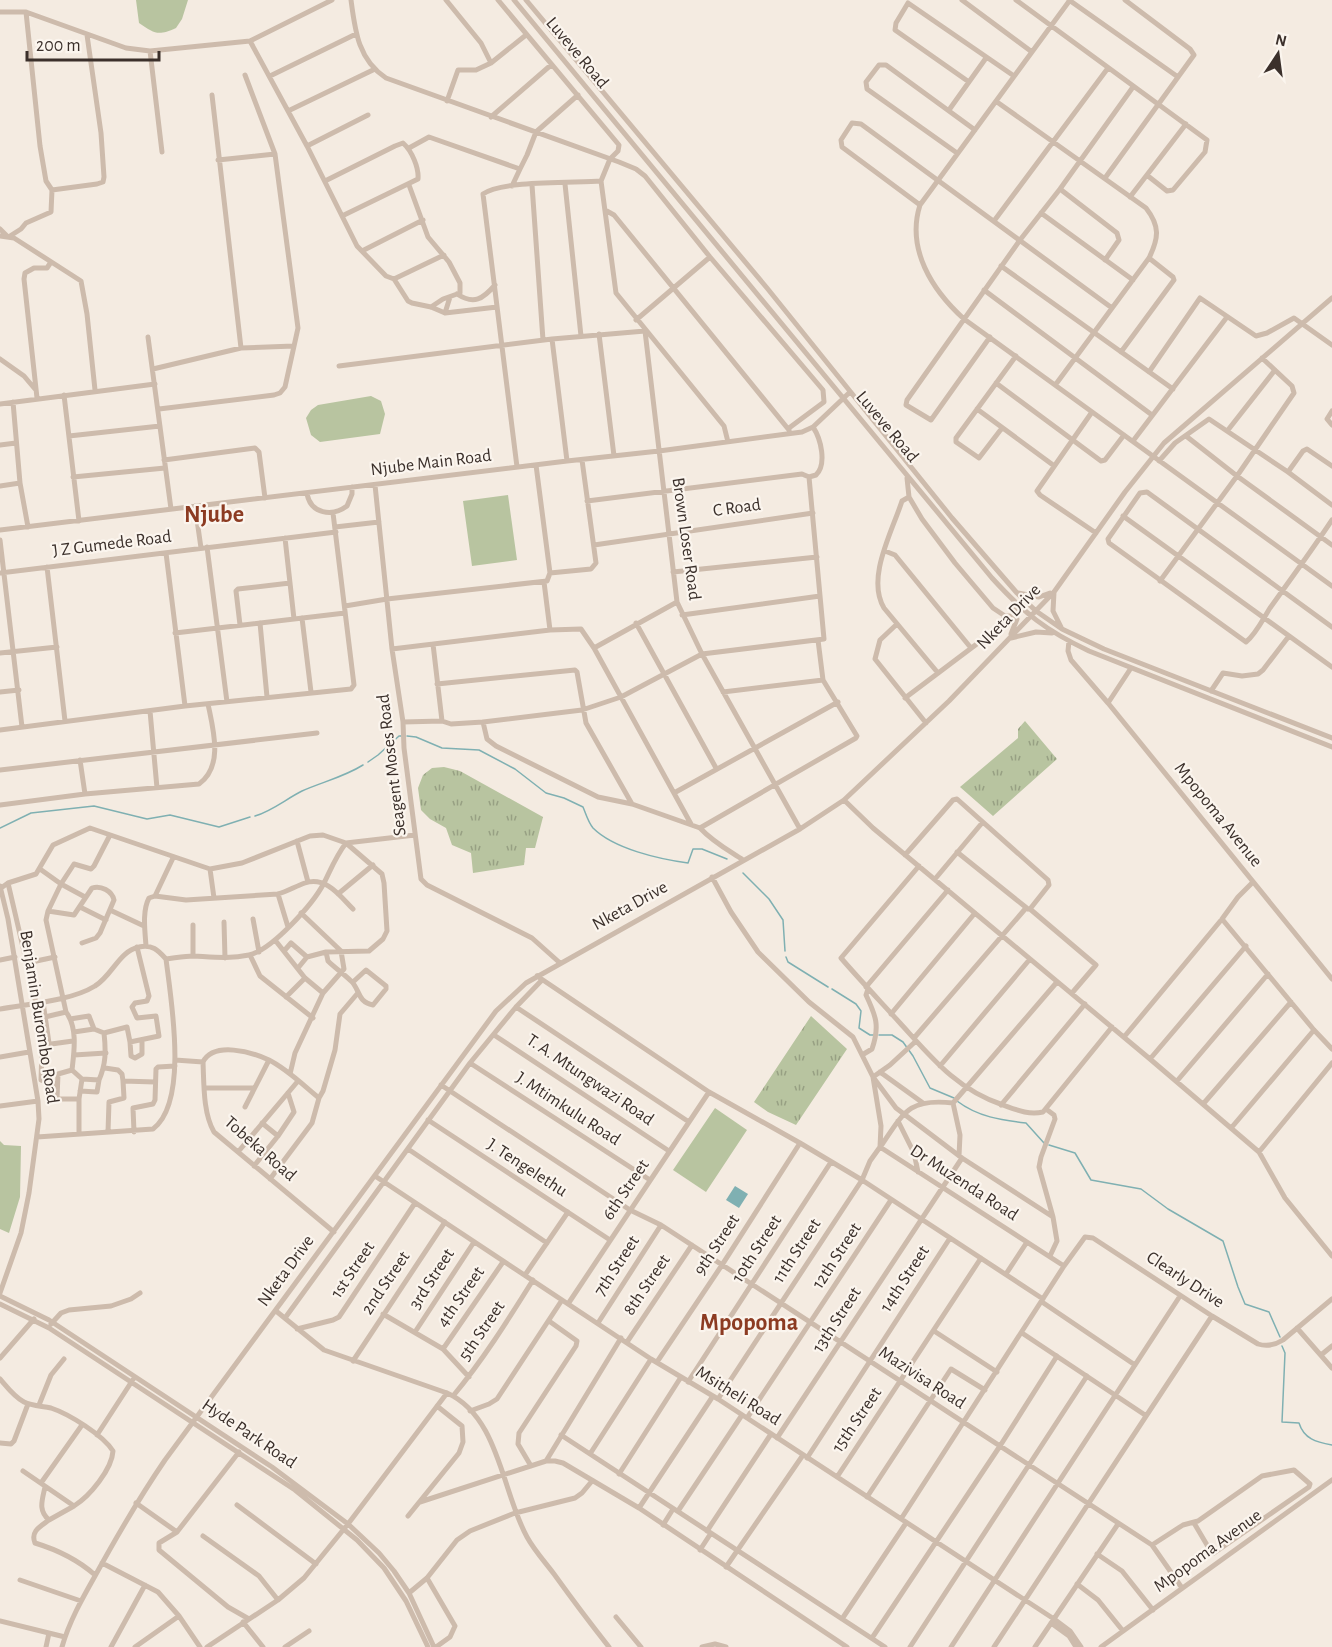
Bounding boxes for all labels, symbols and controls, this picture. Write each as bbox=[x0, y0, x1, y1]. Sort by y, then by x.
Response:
street label: Luveve Road bbox=[542, 14, 612, 92]
scale bar bbox=[27, 24, 159, 62]
north arrow bbox=[1248, 24, 1308, 84]
text: N bbox=[1274, 31, 1288, 49]
text: 200 m bbox=[36, 37, 81, 55]
street label: Luveve Road bbox=[852, 388, 922, 466]
street label: Njube Main Road bbox=[370, 447, 492, 479]
street label: Brown Loser Road bbox=[668, 476, 704, 602]
street label: C Road bbox=[712, 496, 762, 520]
district label: Njube bbox=[184, 503, 244, 527]
street label: J Z Gumede Road bbox=[52, 528, 172, 560]
street label: Nketa Drive bbox=[974, 581, 1044, 653]
street label: Seagent Moses Road bbox=[374, 693, 410, 837]
street label: Mpopoma Avenue bbox=[1171, 760, 1265, 870]
street label: Nketa Drive bbox=[589, 878, 671, 934]
street label: Benjamin Burombo Road bbox=[16, 929, 62, 1105]
street label: T. A. Mtungwazi Road bbox=[523, 1031, 657, 1129]
street label: J. Mtimkulu Road bbox=[513, 1069, 623, 1149]
street label: Tobeka Road bbox=[221, 1113, 299, 1185]
street label: J. Tengelethu bbox=[484, 1136, 570, 1200]
street label: Dr Muzenda Road bbox=[907, 1142, 1021, 1224]
street label: 6th Street bbox=[599, 1156, 653, 1224]
street label: 9th Street bbox=[691, 1211, 743, 1279]
street label: 10th Street bbox=[729, 1212, 785, 1286]
street label: 11th Street bbox=[770, 1215, 825, 1286]
street label: 12th Street bbox=[809, 1220, 865, 1292]
street label: Nketa Drive bbox=[254, 1232, 318, 1310]
street label: 7th Street bbox=[591, 1232, 643, 1299]
street label: 1st Street bbox=[328, 1238, 378, 1302]
street label: 14th Street bbox=[877, 1242, 933, 1315]
street label: 3rd Street bbox=[406, 1245, 458, 1312]
street label: 2nd Street bbox=[358, 1248, 414, 1318]
street label: Clearly Drive bbox=[1143, 1248, 1227, 1312]
street label: 8th Street bbox=[620, 1251, 674, 1319]
street label: 4th Street bbox=[434, 1263, 488, 1330]
street label: 13th Street bbox=[809, 1284, 865, 1356]
street label: 5th Street bbox=[456, 1298, 509, 1364]
district label: Mpopoma bbox=[700, 1311, 798, 1335]
street label: Mazivisa Road bbox=[875, 1343, 969, 1413]
street label: Msitheli Road bbox=[692, 1363, 784, 1429]
street label: 15th Street bbox=[829, 1384, 885, 1456]
street label: Hyde Park Road bbox=[199, 1396, 299, 1472]
street label: Mpopoma Avenue bbox=[1151, 1506, 1265, 1596]

